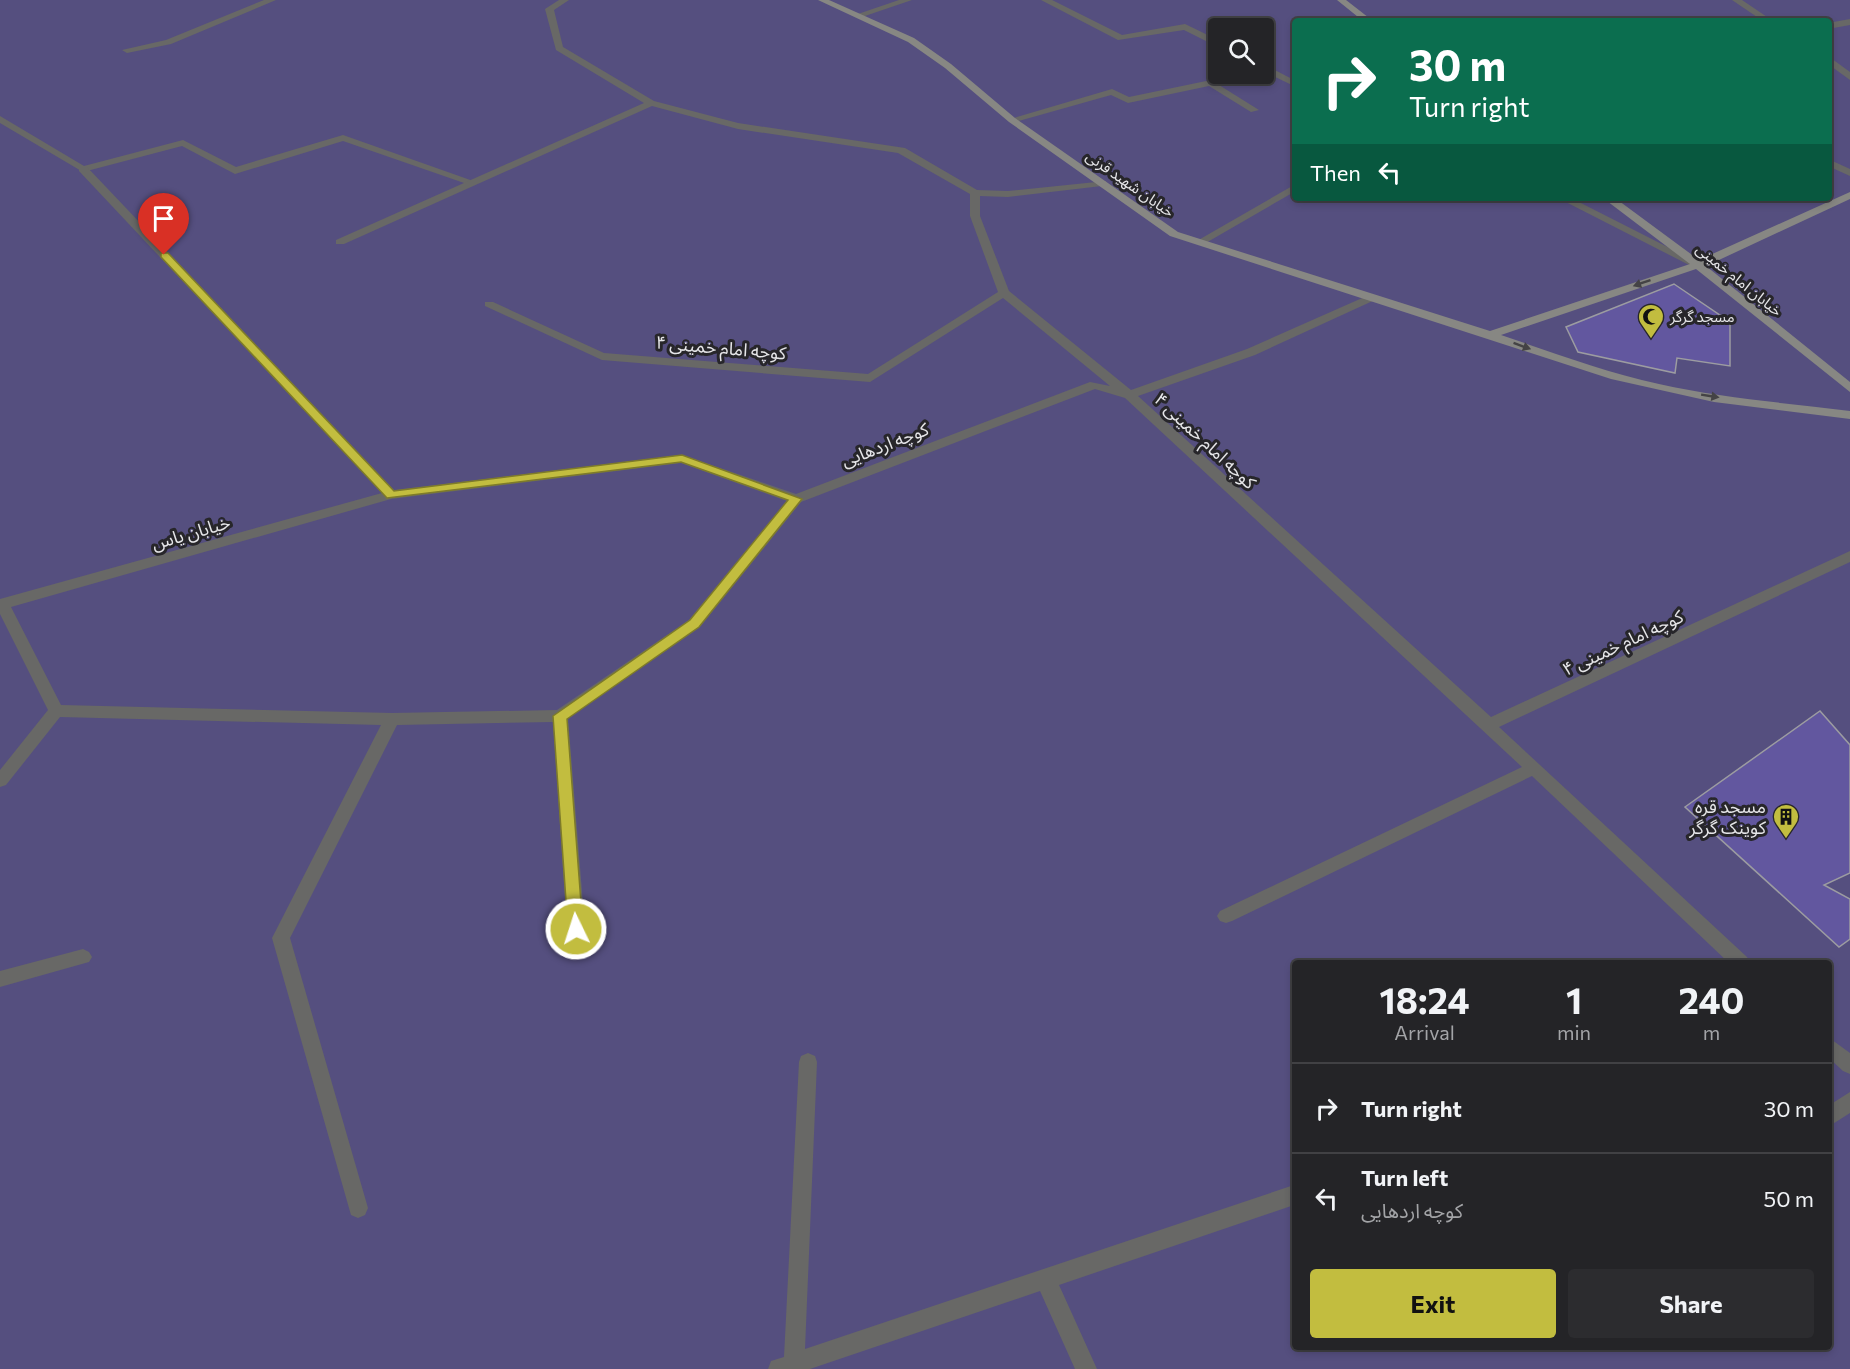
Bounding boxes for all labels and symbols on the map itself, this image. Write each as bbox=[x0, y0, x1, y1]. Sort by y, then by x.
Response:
street label: خیابان شهید قرنی bbox=[1082, 146, 1178, 221]
pin bbox=[138, 193, 189, 255]
street label: خیابان امام خمینی bbox=[1691, 239, 1786, 322]
one-way arrow bbox=[1633, 279, 1651, 289]
mosque icon: مسجد گرگر bbox=[1636, 302, 1666, 340]
place label: مسجد گرگر bbox=[1669, 307, 1735, 326]
street label: کوچه امام خمینی ۴ bbox=[655, 330, 788, 368]
one-way arrow bbox=[1513, 342, 1531, 352]
street label: کوچه امام خمینی ۴ bbox=[1148, 388, 1261, 496]
one-way arrow bbox=[1701, 391, 1720, 400]
street label: کوچه اردهایی bbox=[838, 417, 932, 472]
street label: خیابان یاس bbox=[149, 510, 233, 555]
street label: کوچه امام خمینی ۴ bbox=[1559, 604, 1689, 683]
place label: مسجد قره کوینک گرگر bbox=[1688, 795, 1767, 839]
building icon: مسجد قره کوینک گرگر bbox=[1771, 802, 1801, 840]
position arrow bbox=[544, 897, 608, 961]

